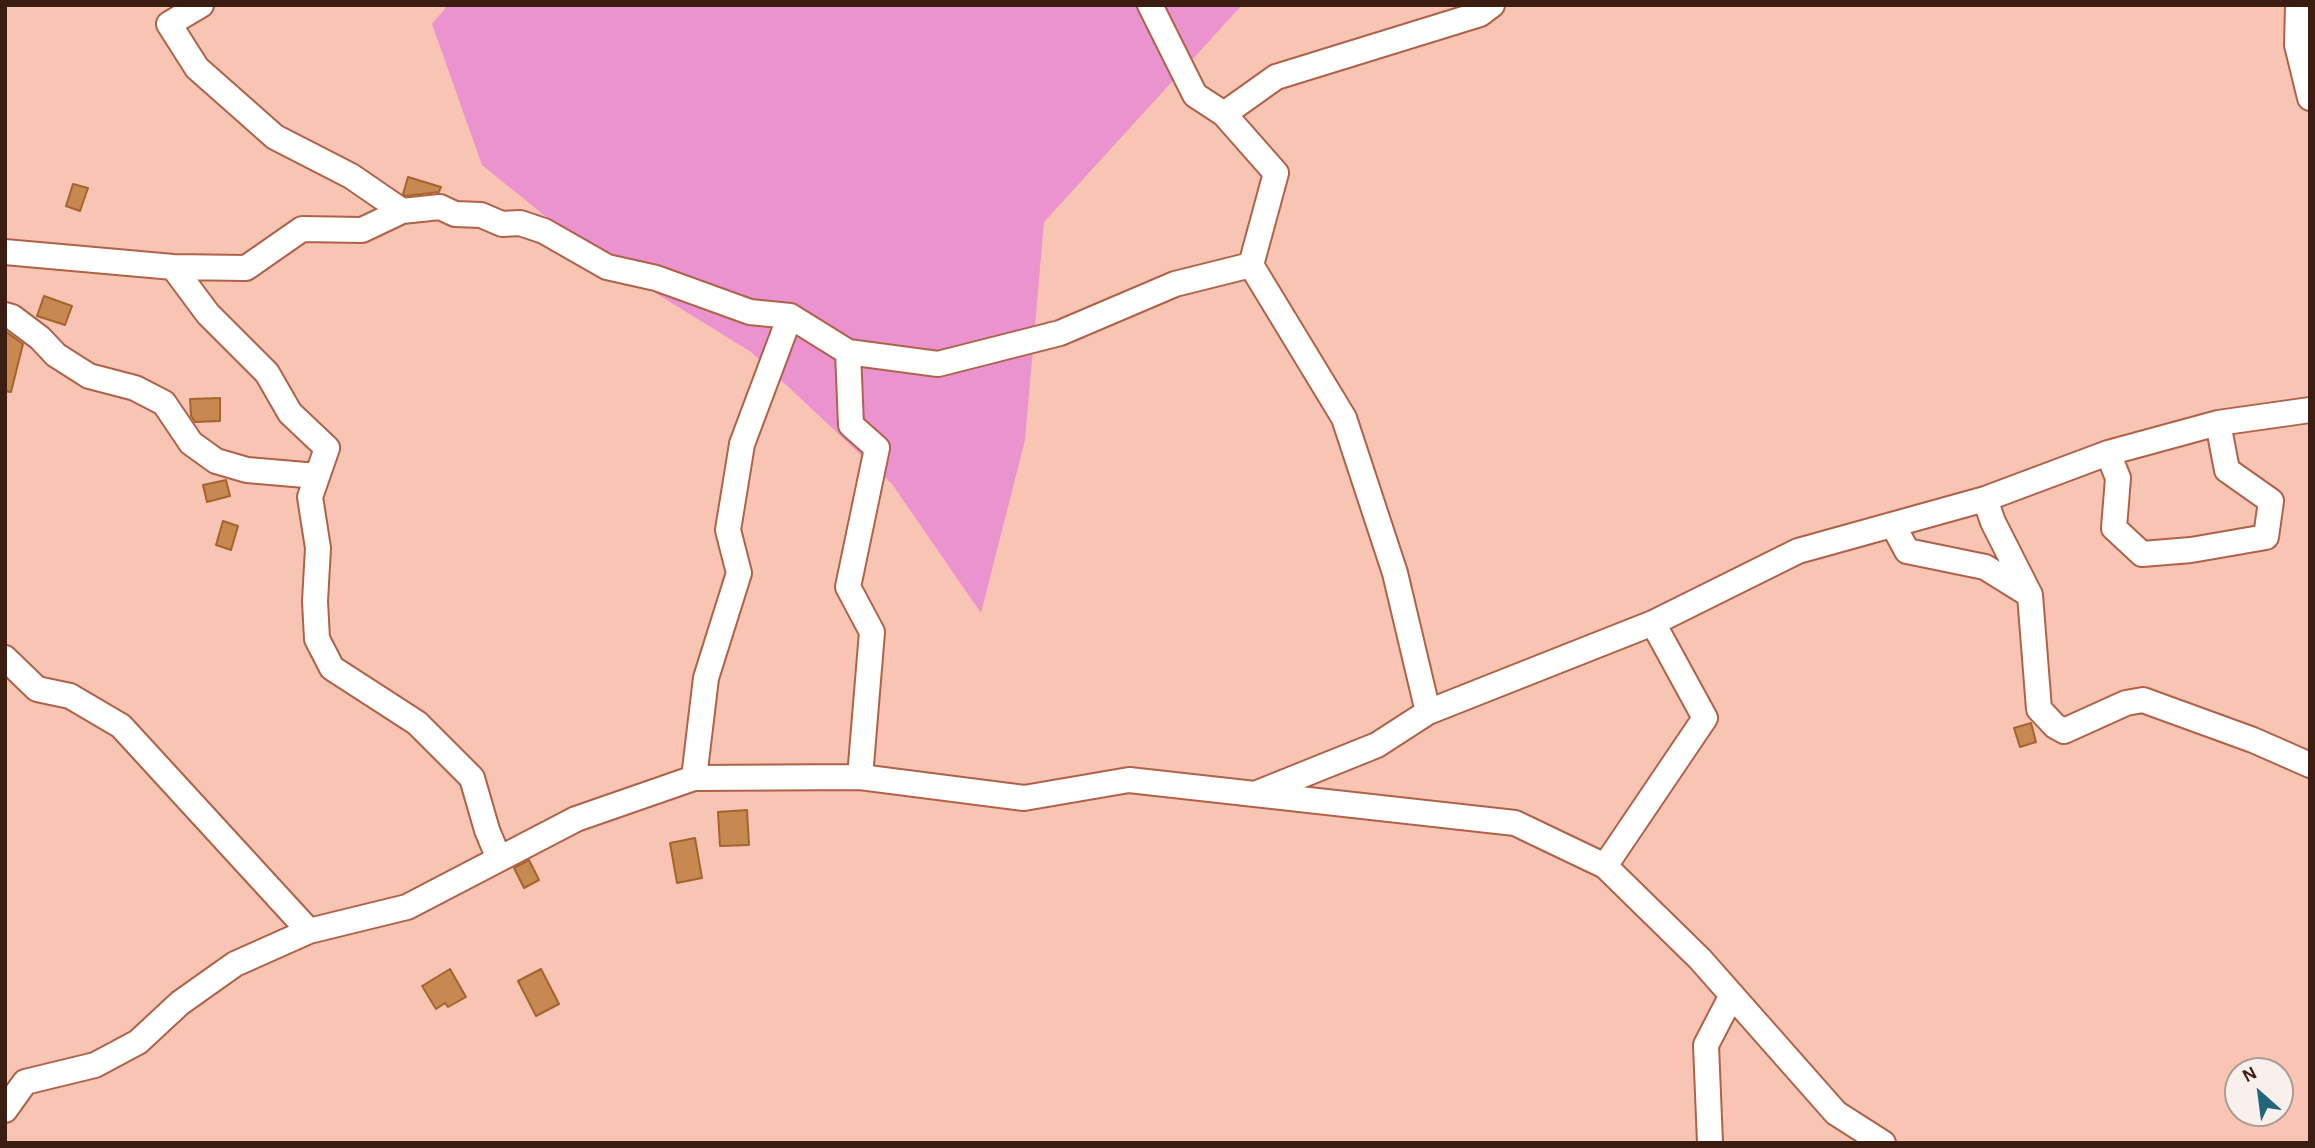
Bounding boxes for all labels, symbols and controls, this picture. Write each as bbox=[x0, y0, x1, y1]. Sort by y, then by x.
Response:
north arrow bbox=[2224, 1057, 2294, 1127]
text: N bbox=[2240, 1063, 2260, 1086]

